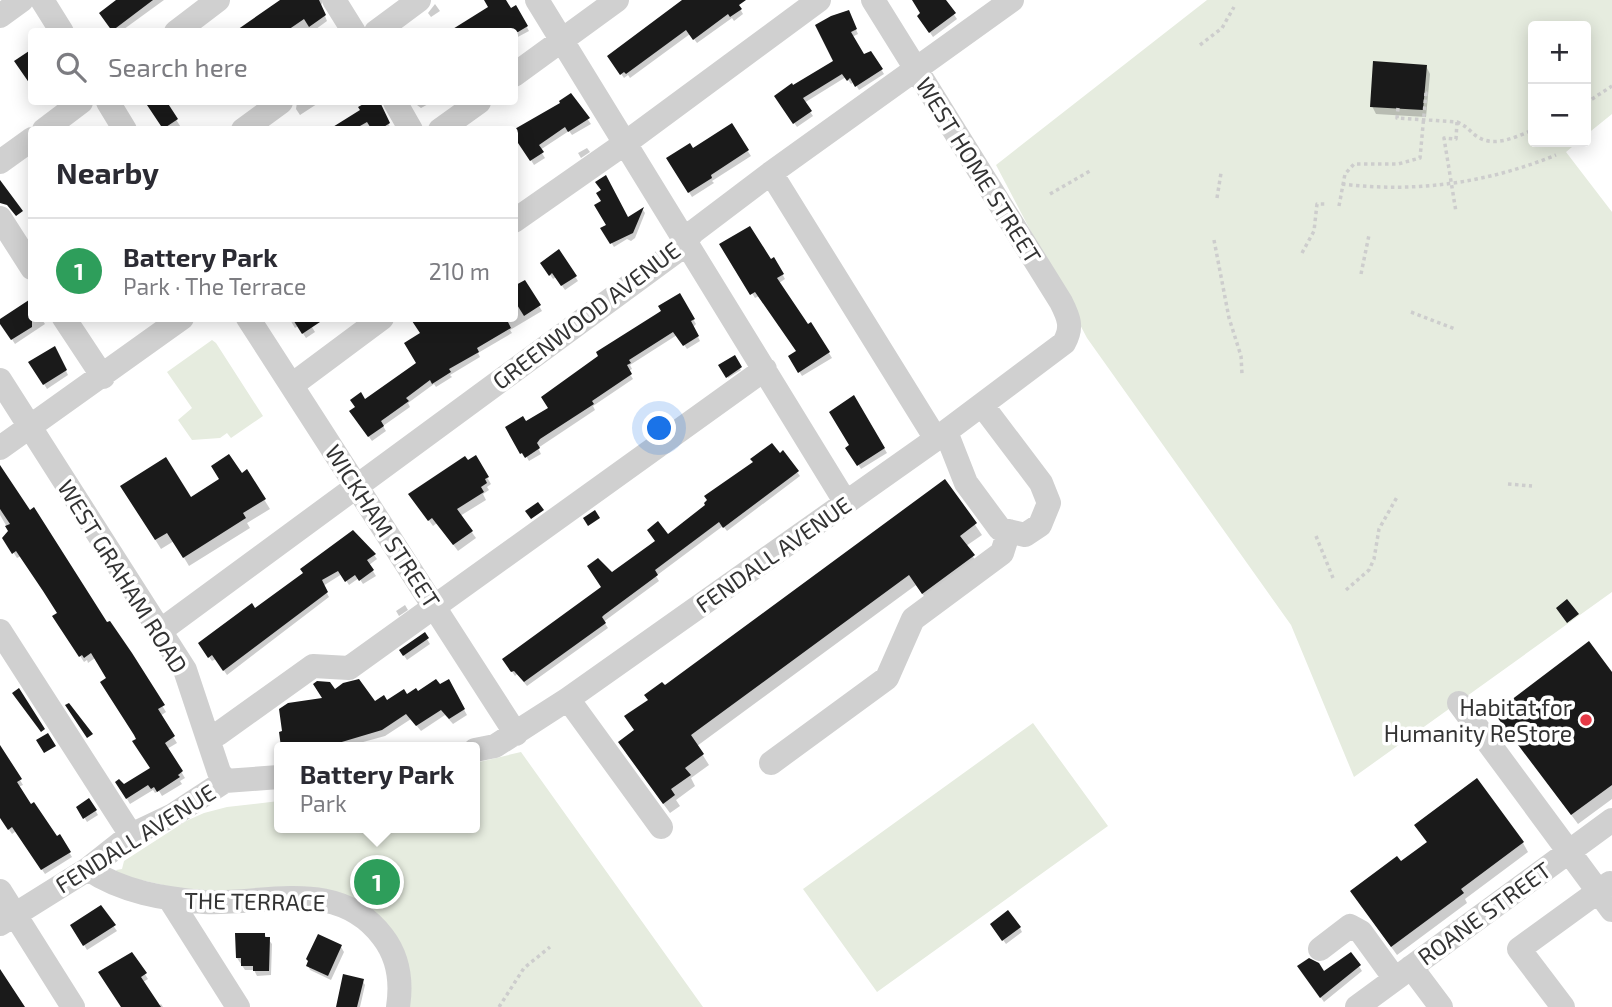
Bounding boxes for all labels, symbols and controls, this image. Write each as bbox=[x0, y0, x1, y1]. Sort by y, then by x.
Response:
map controls bbox=[1528, 21, 1591, 147]
button: + bbox=[1528, 21, 1591, 84]
search box bbox=[28, 28, 518, 105]
icon: search bbox=[52, 48, 90, 86]
text: Search here bbox=[108, 51, 248, 82]
street label: WEST HOME STREET bbox=[910, 72, 1048, 268]
button: − bbox=[1528, 84, 1591, 147]
text: Nearby bbox=[56, 154, 159, 190]
street label: GREENWOOD AVENUE bbox=[487, 235, 685, 395]
text: Battery Park bbox=[123, 241, 278, 272]
text: 1 bbox=[74, 257, 84, 285]
text: 210 m bbox=[429, 257, 490, 285]
text: Park · The Terrace bbox=[123, 272, 306, 300]
your location bbox=[642, 411, 676, 445]
street label: WICKHAM STREET bbox=[320, 439, 446, 613]
street label: WEST GRAHAM ROAD bbox=[52, 474, 194, 678]
street label: FENDALL AVENUE bbox=[690, 490, 856, 618]
place label: Habitat for Humanity ReStore bbox=[1384, 693, 1572, 747]
marker: Habitat for Humanity ReStore bbox=[1578, 712, 1594, 728]
popup bbox=[274, 742, 480, 833]
text: Battery Park bbox=[300, 758, 454, 789]
street label: FENDALL AVENUE bbox=[50, 778, 220, 898]
text: Park bbox=[300, 789, 347, 817]
street label: ROANE STREET bbox=[1412, 855, 1556, 971]
pin: 1 bbox=[354, 856, 400, 908]
street label: THE TERRACE bbox=[184, 886, 326, 916]

